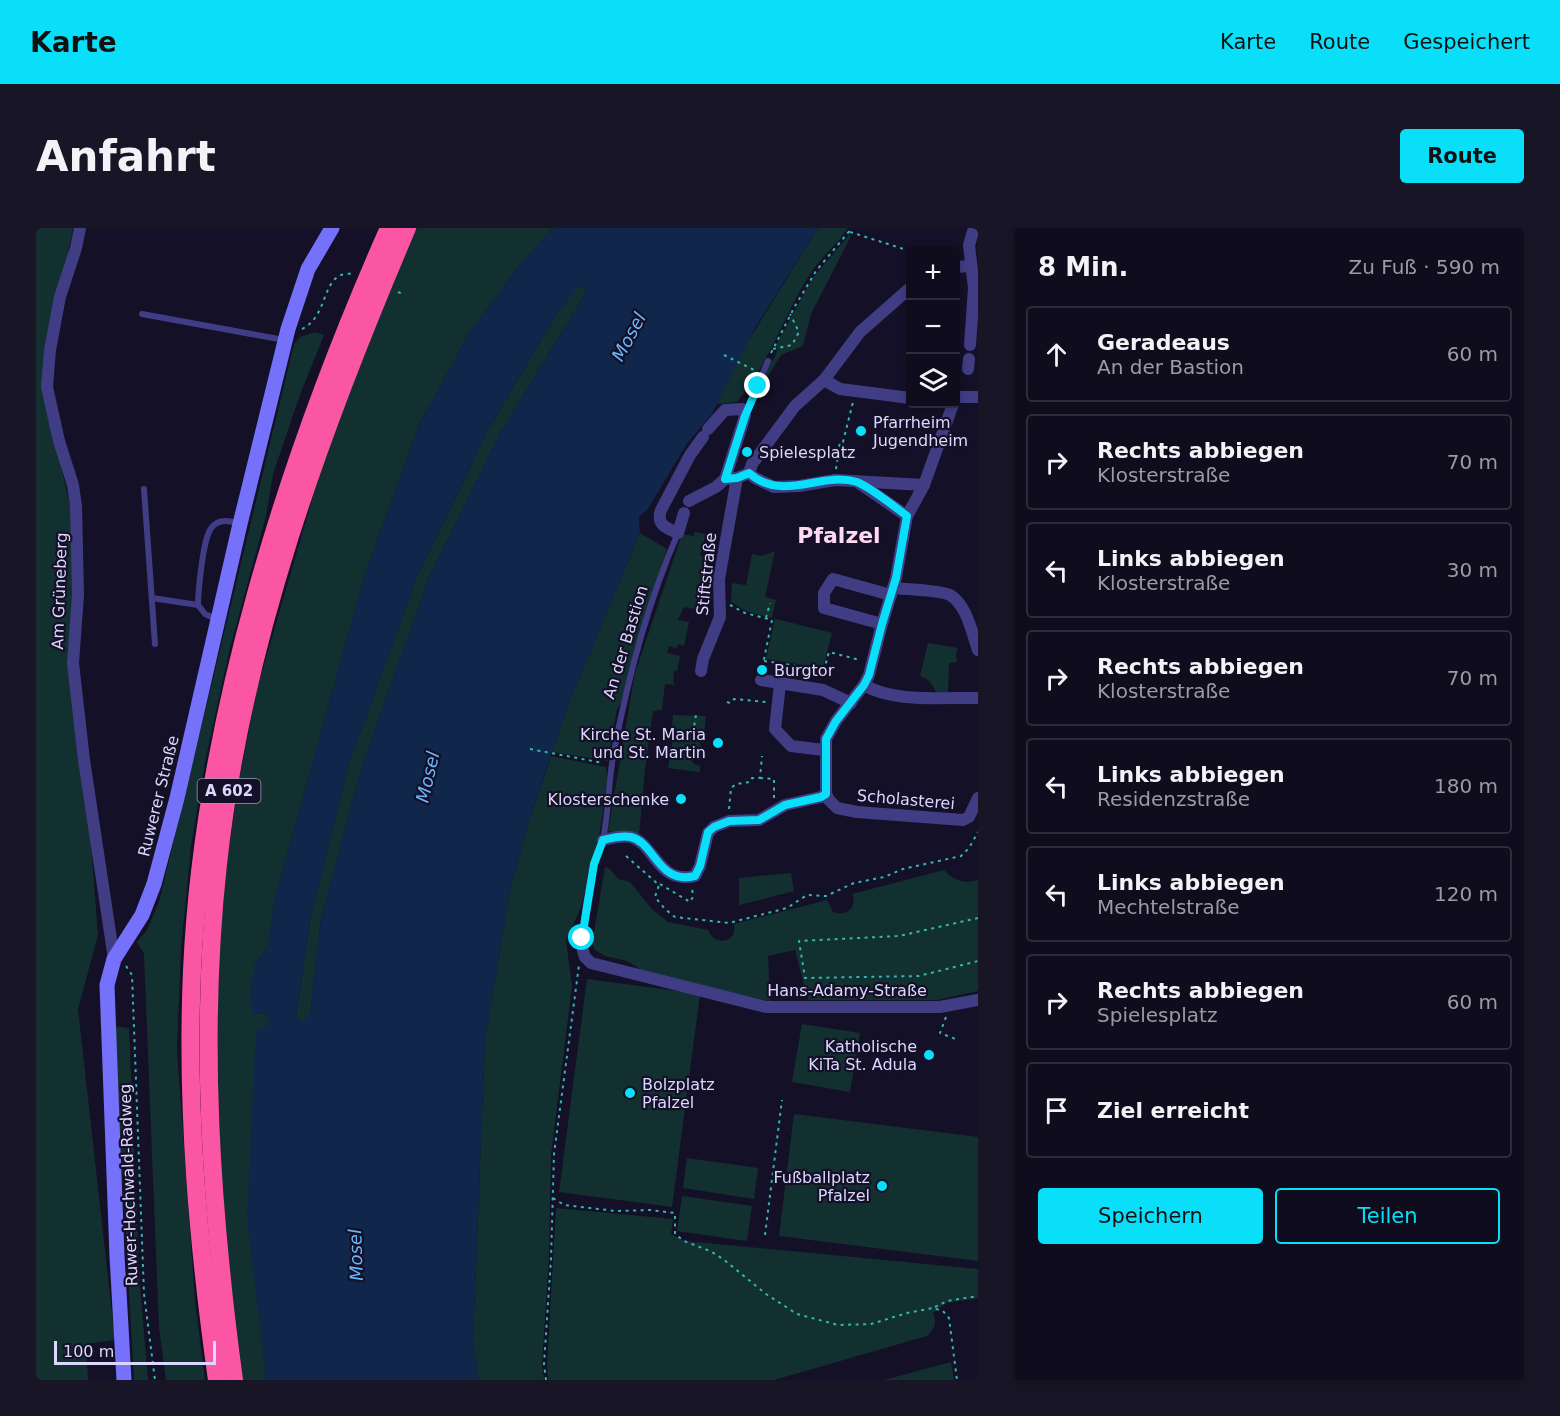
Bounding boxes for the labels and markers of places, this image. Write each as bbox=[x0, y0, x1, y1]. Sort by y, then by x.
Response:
place label: Pfarrheim Jugendheim bbox=[872, 413, 968, 450]
marker: Pfarrheim Jugendheim bbox=[854, 424, 868, 438]
place label: Spielesplatz bbox=[759, 443, 855, 462]
marker: Spielesplatz bbox=[740, 445, 754, 459]
place label: Burgtor bbox=[774, 661, 835, 680]
marker: Burgtor bbox=[755, 663, 769, 677]
place label: Kirche St. Maria und St. Martin bbox=[580, 725, 706, 762]
marker: Kirche St. Maria und St. Martin bbox=[711, 736, 725, 750]
place label: Klosterschenke bbox=[547, 790, 669, 809]
marker: Klosterschenke bbox=[674, 792, 688, 806]
place label: Katholische KiTa St. Adula bbox=[808, 1037, 917, 1074]
marker: Katholische KiTa St. Adula bbox=[922, 1048, 936, 1062]
place label: Bolzplatz Pfalzel bbox=[642, 1075, 715, 1112]
marker: Bolzplatz Pfalzel bbox=[623, 1086, 637, 1100]
place label: Fußballplatz Pfalzel bbox=[774, 1168, 870, 1205]
marker: Fußballplatz Pfalzel bbox=[875, 1179, 889, 1193]

